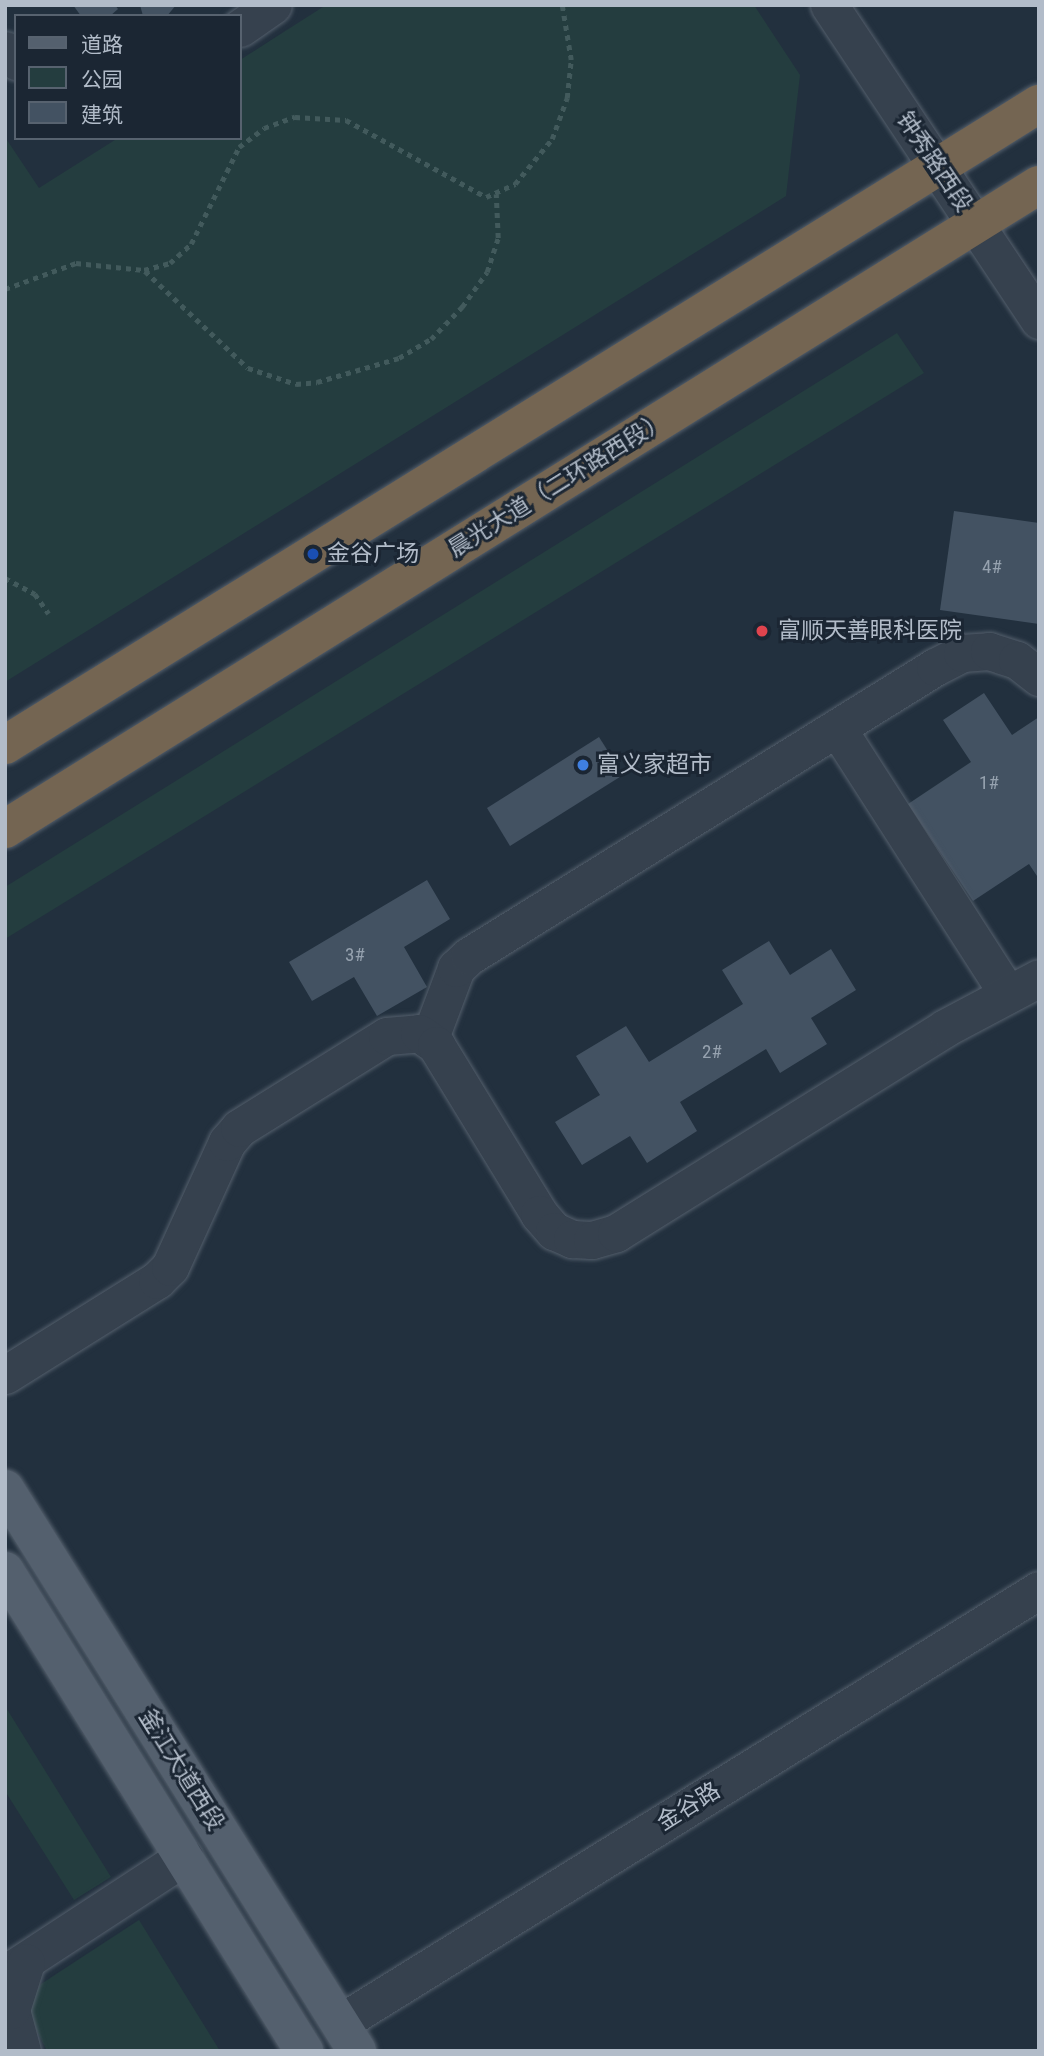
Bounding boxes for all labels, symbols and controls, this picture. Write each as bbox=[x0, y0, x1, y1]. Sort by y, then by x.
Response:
legend bbox=[14, 14, 242, 140]
text: 道路 bbox=[81, 33, 123, 57]
text: 公园 bbox=[81, 68, 123, 92]
text: 建筑 bbox=[81, 103, 123, 127]
street label: 钟秀路西段 bbox=[890, 107, 978, 217]
street label: 晨光大道（二环路西段） bbox=[443, 406, 673, 564]
place label: 金谷广场 bbox=[327, 540, 419, 568]
marker: 金谷广场 bbox=[305, 546, 321, 562]
house number: 4# bbox=[982, 556, 1002, 578]
place label: 富顺天善眼科医院 bbox=[778, 617, 962, 645]
marker: 富顺天善眼科医院 bbox=[752, 621, 772, 641]
place label: 富义家超市 bbox=[597, 751, 712, 779]
marker: 富义家超市 bbox=[575, 757, 591, 773]
house number: 1# bbox=[979, 772, 999, 794]
house number: 3# bbox=[345, 944, 365, 966]
house number: 2# bbox=[702, 1041, 722, 1063]
street label: 釜江大道西段 bbox=[133, 1704, 229, 1836]
street label: 金谷路 bbox=[652, 1777, 726, 1837]

